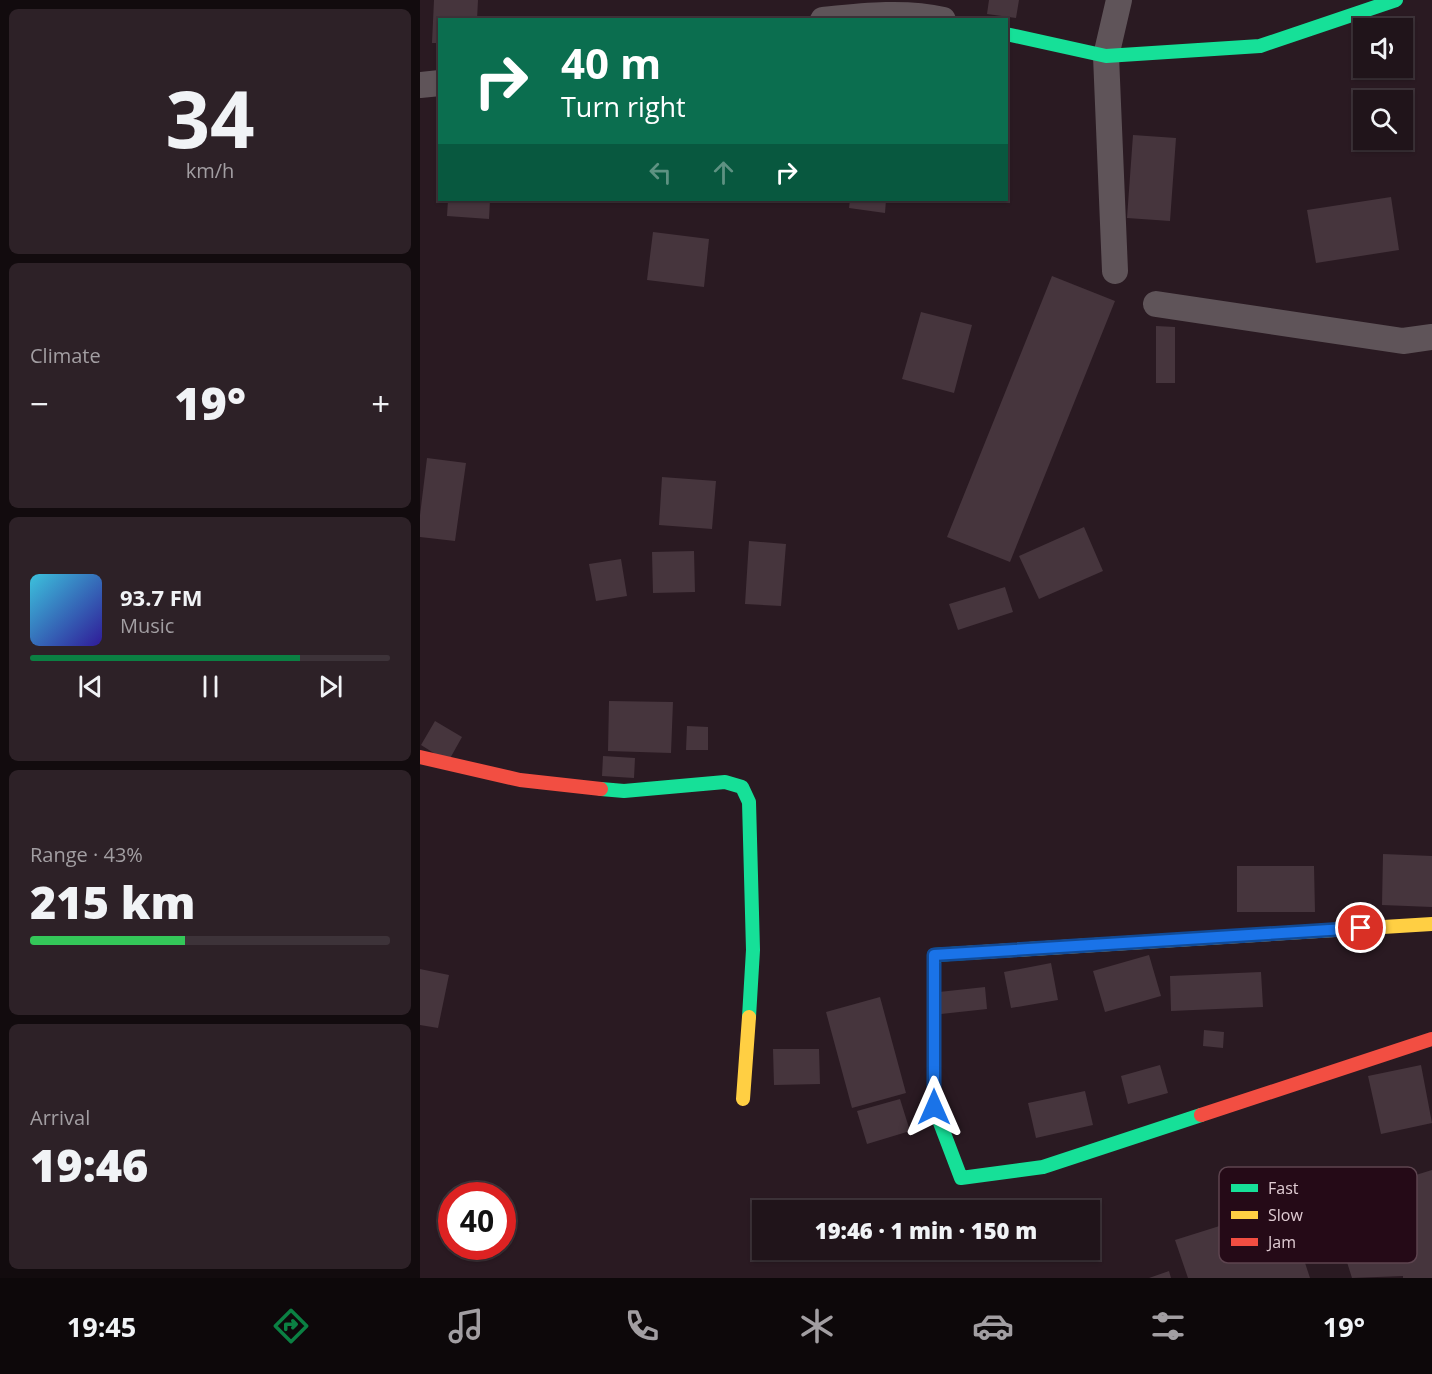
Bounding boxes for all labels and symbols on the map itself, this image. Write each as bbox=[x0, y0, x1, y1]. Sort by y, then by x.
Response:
pin bbox=[1335, 902, 1386, 953]
position arrow bbox=[902, 1075, 966, 1139]
legend bbox=[1219, 1167, 1417, 1263]
text: Fast bbox=[1268, 1177, 1299, 1199]
speed limit sign: 40 bbox=[438, 1182, 516, 1260]
text: Slow bbox=[1268, 1204, 1303, 1226]
text: Jam bbox=[1266, 1231, 1296, 1253]

